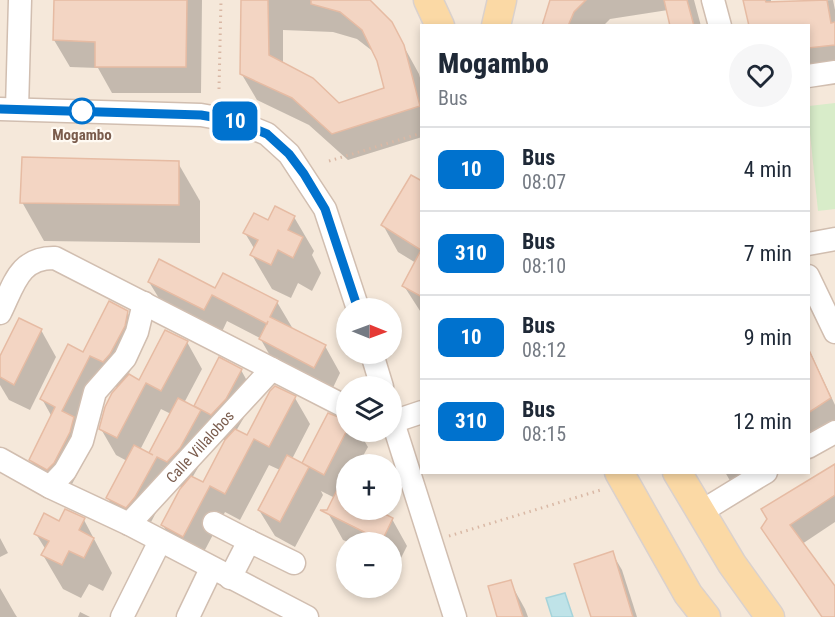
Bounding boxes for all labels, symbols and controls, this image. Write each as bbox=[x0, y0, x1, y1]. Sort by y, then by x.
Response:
button: heart bbox=[729, 44, 792, 107]
text: Mogambo bbox=[438, 47, 549, 80]
text: Bus bbox=[438, 86, 468, 110]
marker: Mogambo bbox=[69, 98, 95, 124]
line badge: 10 bbox=[208, 102, 262, 140]
text: 10 bbox=[224, 109, 246, 133]
place label: Mogambo bbox=[52, 126, 112, 144]
text: Bus bbox=[522, 145, 555, 170]
text: 10 bbox=[460, 157, 482, 181]
text: 4 min bbox=[744, 157, 792, 182]
text: 08:07 bbox=[522, 170, 566, 194]
text: Bus bbox=[522, 229, 555, 254]
text: 310 bbox=[455, 241, 487, 265]
text: 7 min bbox=[744, 241, 792, 266]
text: 08:10 bbox=[522, 254, 566, 278]
north arrow bbox=[336, 298, 402, 364]
map controls bbox=[336, 298, 402, 598]
text: Bus bbox=[522, 313, 555, 338]
text: 10 bbox=[460, 325, 482, 349]
text: 9 min bbox=[744, 325, 792, 350]
text: 08:12 bbox=[522, 338, 566, 362]
button: layers bbox=[336, 376, 402, 442]
text: Bus bbox=[522, 397, 555, 422]
street label: Calle Villalobos bbox=[162, 407, 238, 487]
text: 310 bbox=[455, 409, 487, 433]
text: 12 min bbox=[733, 409, 792, 434]
text: 08:15 bbox=[522, 422, 566, 446]
button: + bbox=[336, 454, 402, 520]
button: − bbox=[336, 532, 402, 598]

